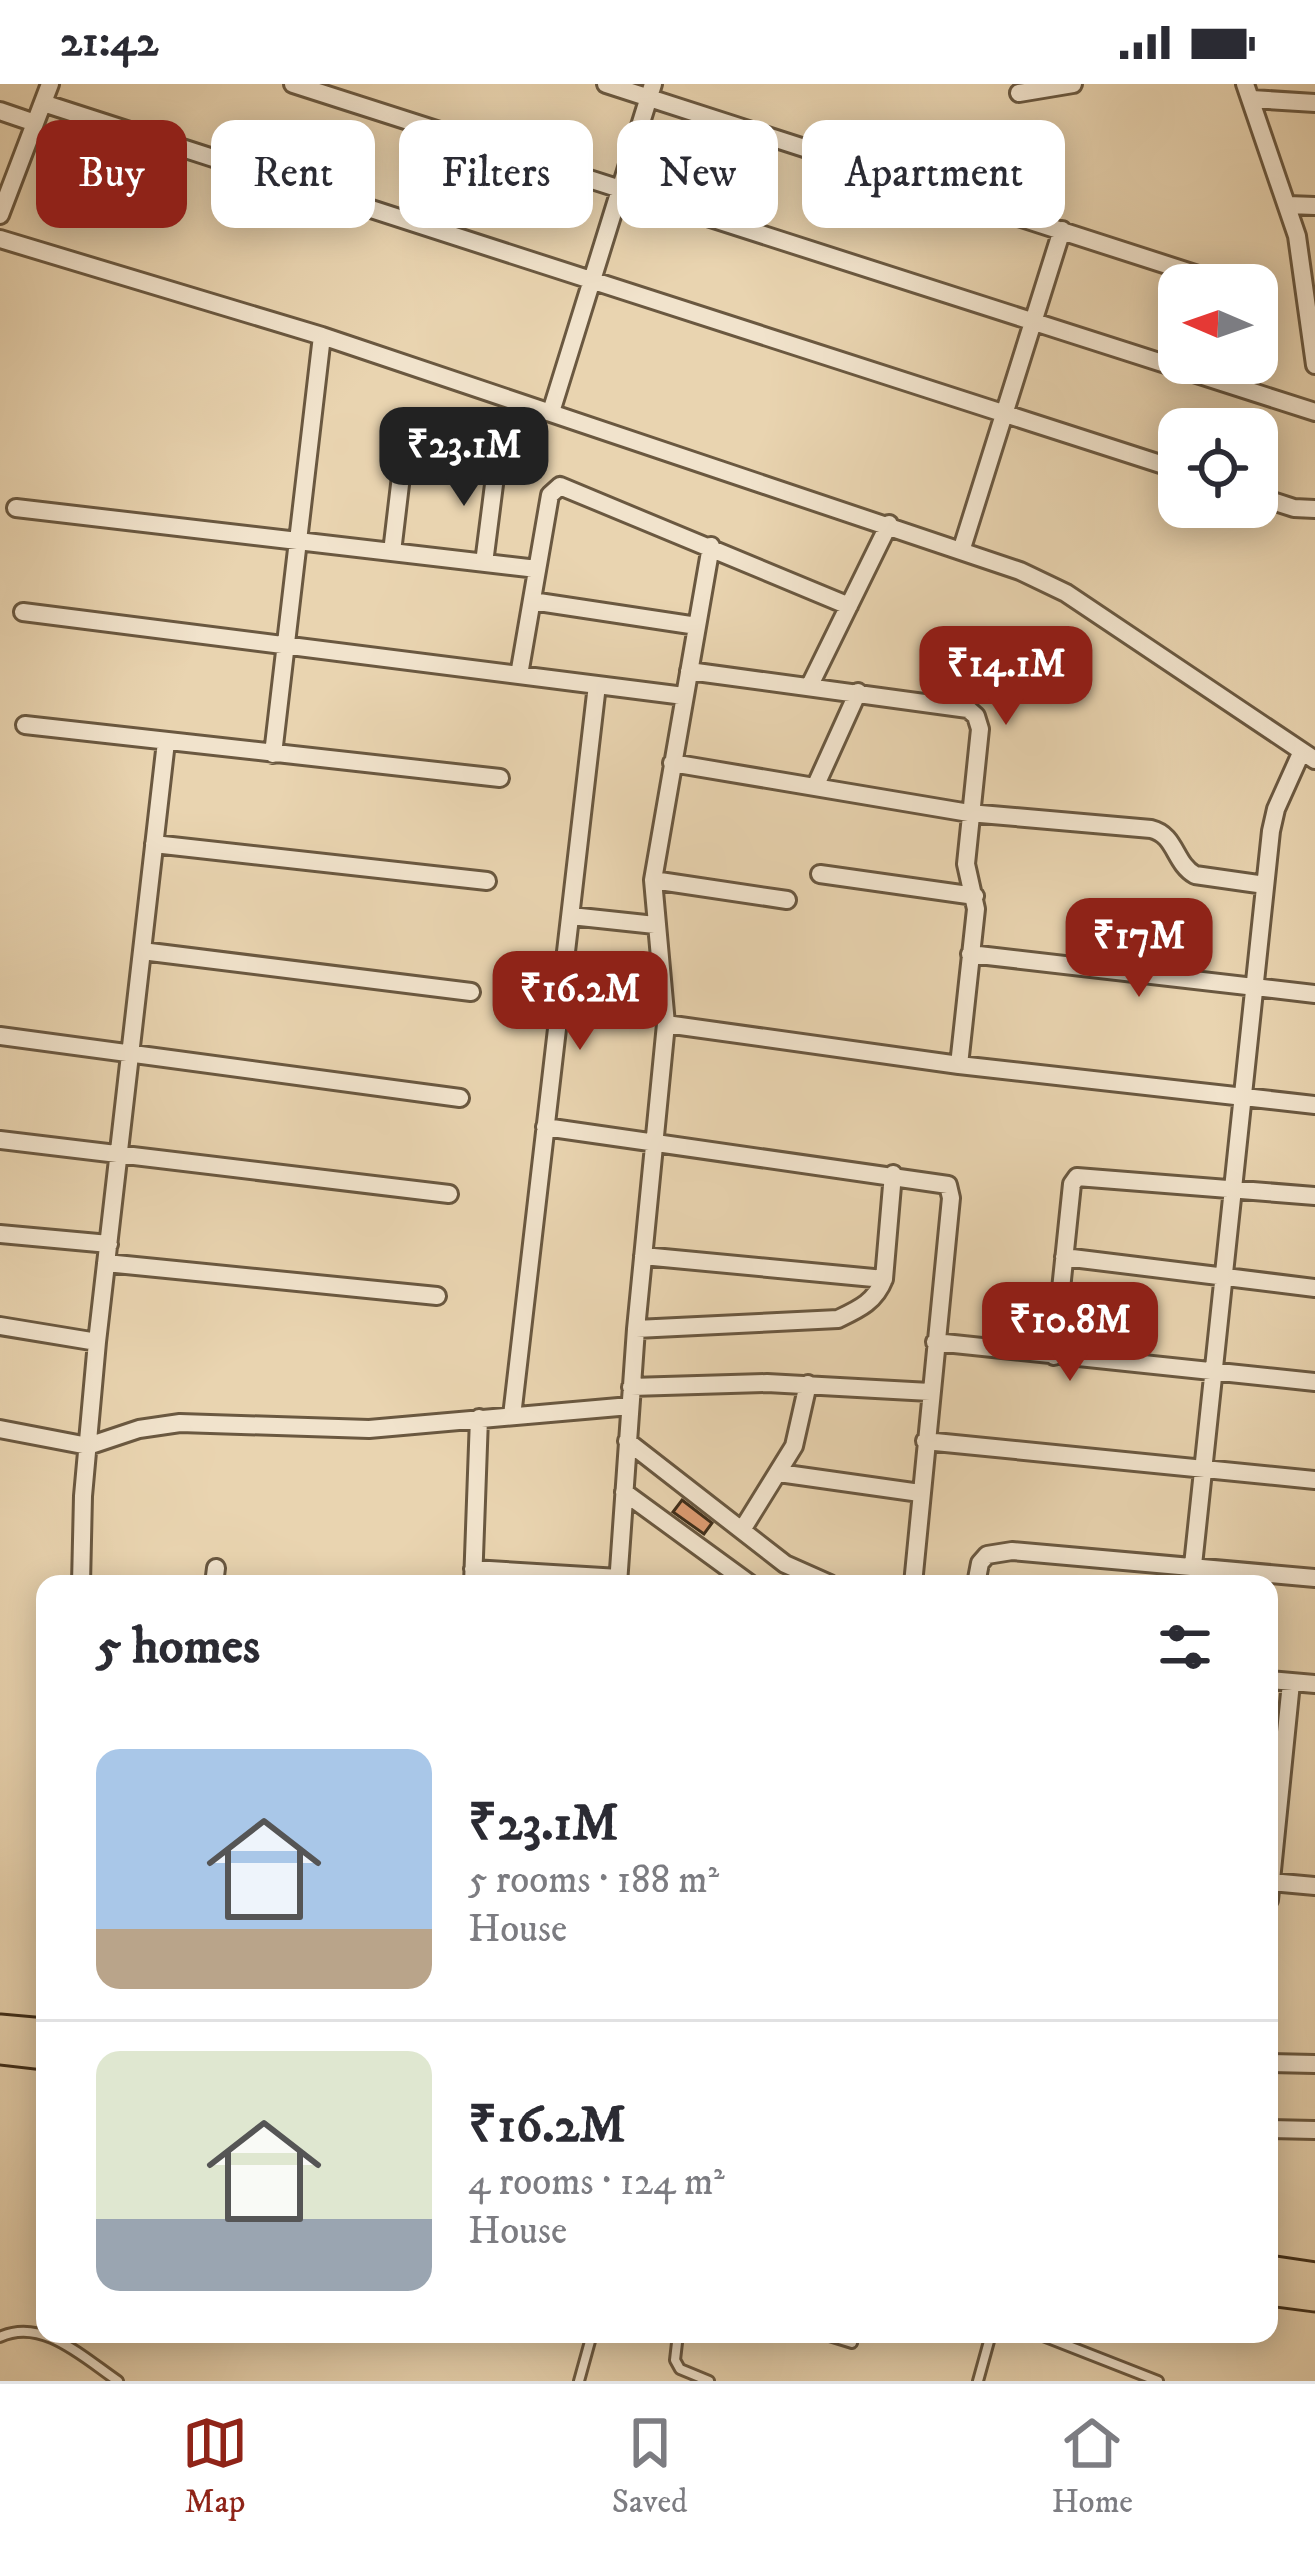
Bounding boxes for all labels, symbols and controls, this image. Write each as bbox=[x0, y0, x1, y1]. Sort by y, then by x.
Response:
text: 21:42 bbox=[60, 14, 158, 70]
chip: Buy bbox=[36, 120, 187, 228]
chip: Rent bbox=[211, 120, 375, 228]
chip: Filters bbox=[399, 120, 593, 228]
chip: New bbox=[617, 120, 778, 228]
chip: Apartment bbox=[802, 120, 1065, 228]
north arrow bbox=[1158, 264, 1278, 384]
map controls bbox=[1158, 264, 1278, 528]
pin: ₹23.1M bbox=[366, 407, 562, 509]
button: locate bbox=[1158, 408, 1278, 528]
text: ₹23.1M bbox=[406, 421, 522, 470]
pin: ₹14.1M bbox=[908, 626, 1104, 728]
text: ₹14.1M bbox=[946, 640, 1066, 689]
pin: ₹17M bbox=[1068, 898, 1210, 1000]
text: ₹17M bbox=[1093, 912, 1185, 961]
pin: ₹16.2M bbox=[482, 951, 678, 1053]
text: ₹16.2M bbox=[520, 965, 640, 1014]
pin: ₹10.8M bbox=[972, 1282, 1168, 1384]
text: ₹10.8M bbox=[1009, 1296, 1131, 1345]
icon: filters bbox=[1152, 1614, 1218, 1680]
text: 5 homes bbox=[96, 1615, 260, 1679]
text: ₹23.1M bbox=[468, 1792, 619, 1856]
icon: home bbox=[192, 1797, 336, 1941]
text: 5 rooms · 188 m² bbox=[468, 1856, 719, 1905]
text: House bbox=[468, 1905, 567, 1954]
text: ₹16.2M bbox=[468, 2094, 626, 2158]
icon: home bbox=[192, 2099, 336, 2243]
text: 4 rooms · 124 m² bbox=[468, 2158, 725, 2207]
text: House bbox=[468, 2207, 567, 2256]
tab: Map bbox=[182, 2410, 248, 2523]
tab: Saved bbox=[612, 2410, 688, 2523]
tab: Home bbox=[1051, 2410, 1133, 2523]

